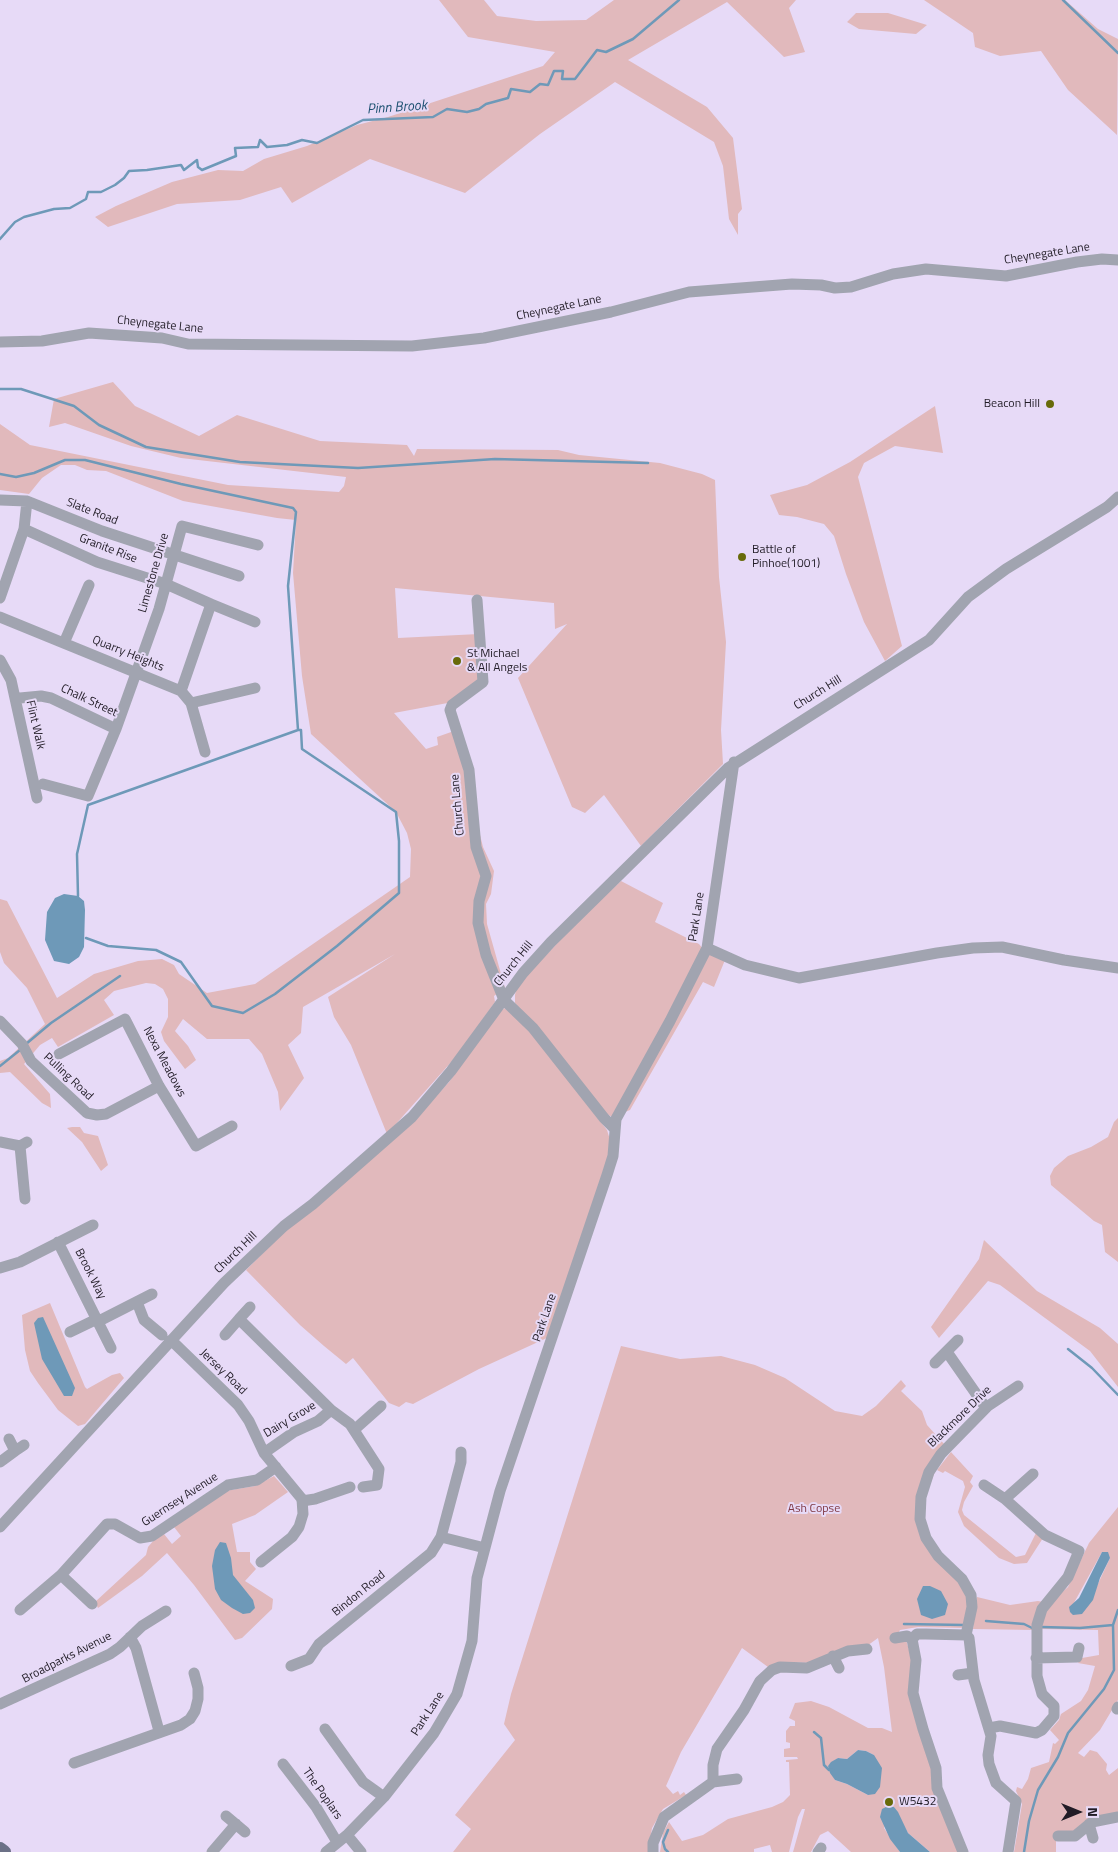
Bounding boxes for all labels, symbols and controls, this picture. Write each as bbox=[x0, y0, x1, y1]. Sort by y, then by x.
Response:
water label: Pinn Brook bbox=[367, 98, 427, 118]
street label: Cheynegate Lane bbox=[1003, 240, 1091, 268]
street label: Cheynegate Lane bbox=[515, 292, 603, 324]
street label: Cheynegate Lane bbox=[116, 313, 204, 337]
place label: Beacon Hill bbox=[984, 397, 1040, 411]
marker: Beacon Hill bbox=[1044, 398, 1056, 410]
street label: Slate Road bbox=[64, 496, 120, 528]
street label: Granite Rise bbox=[77, 531, 139, 567]
street label: Limestone Drive bbox=[136, 532, 172, 614]
place label: Battle of Pinhoe(1001) bbox=[752, 543, 820, 571]
marker: Battle of Pinhoe(1001) bbox=[736, 551, 748, 563]
street label: Quarry Heights bbox=[90, 633, 166, 675]
place label: St Michael & All Angels bbox=[467, 647, 527, 675]
marker: St Michael & All Angels bbox=[451, 655, 463, 667]
street label: Church Hill bbox=[791, 673, 845, 713]
street label: Chalk Street bbox=[58, 682, 120, 720]
street label: Flint Walk bbox=[22, 699, 48, 751]
street label: Church Lane bbox=[448, 774, 468, 836]
street label: Park Lane bbox=[686, 891, 708, 943]
street label: Church Hill bbox=[491, 938, 537, 990]
street label: Nexa Meadows bbox=[139, 1024, 189, 1100]
street label: Pulling Road bbox=[40, 1050, 96, 1104]
street label: Church Hill bbox=[212, 1229, 260, 1277]
street label: Brook Way bbox=[71, 1246, 109, 1302]
street label: Park Lane bbox=[530, 1292, 560, 1344]
street label: Jersey Road bbox=[197, 1346, 249, 1398]
street label: Blackmore Drive bbox=[925, 1383, 995, 1451]
street label: Dairy Grove bbox=[261, 1399, 319, 1441]
street label: Guernsey Avenue bbox=[139, 1470, 221, 1530]
park label: Ash Copse bbox=[788, 1502, 840, 1516]
street label: Bindon Road bbox=[330, 1568, 388, 1620]
street label: Broadparks Avenue bbox=[20, 1629, 114, 1687]
street label: Park Lane bbox=[408, 1689, 448, 1739]
street label: The Poplars bbox=[299, 1765, 345, 1823]
north arrow bbox=[1053, 1787, 1103, 1837]
place label: W5432 bbox=[899, 1795, 937, 1809]
marker: W5432 bbox=[883, 1796, 895, 1808]
text: N bbox=[1083, 1807, 1104, 1817]

